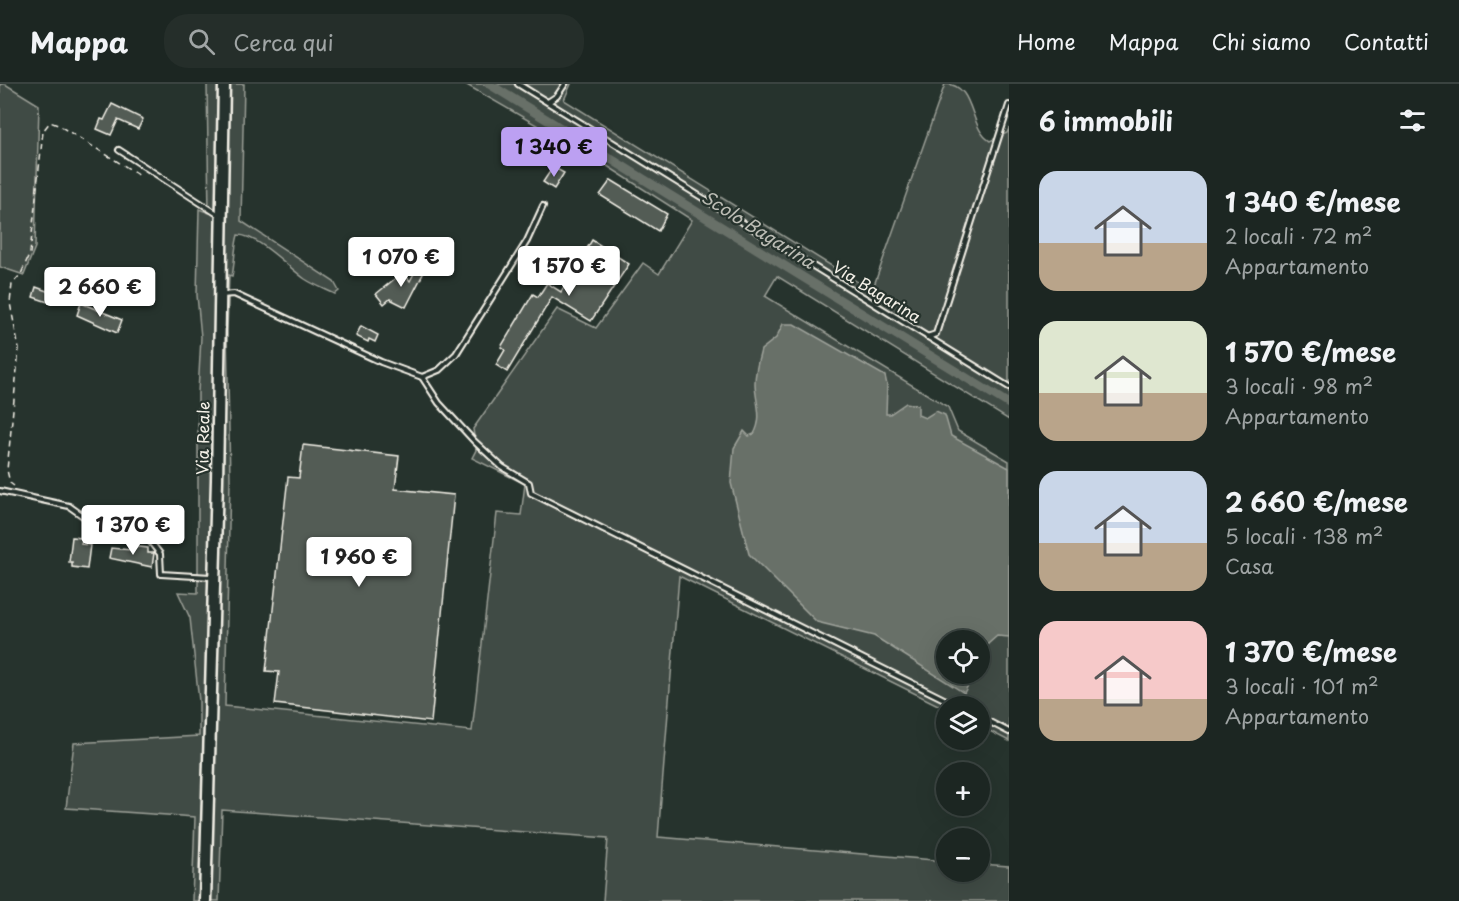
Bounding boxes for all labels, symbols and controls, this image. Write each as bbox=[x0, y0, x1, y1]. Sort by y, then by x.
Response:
search box bbox=[164, 14, 584, 68]
text: Mappa bbox=[30, 20, 128, 63]
icon: search bbox=[185, 25, 218, 58]
text: Cerca qui bbox=[233, 25, 334, 58]
text: Home bbox=[1017, 25, 1076, 57]
text: Mappa bbox=[1109, 25, 1179, 57]
text: Chi siamo bbox=[1212, 25, 1311, 57]
text: Contatti bbox=[1344, 25, 1429, 57]
text: 6 immobili bbox=[1039, 101, 1173, 140]
icon: filters bbox=[1396, 104, 1429, 137]
pin: 1 340 € bbox=[499, 127, 609, 178]
text: 1 340 € bbox=[515, 131, 593, 161]
text: 1 340 €/mese bbox=[1225, 182, 1401, 221]
water label: Scolo Bagarina bbox=[697, 183, 822, 275]
icon: home bbox=[1087, 195, 1159, 267]
text: 2 locali · 72 m² bbox=[1225, 221, 1372, 251]
pin: 1 070 € bbox=[346, 237, 456, 288]
text: 1 070 € bbox=[362, 241, 440, 271]
pin: 1 570 € bbox=[514, 246, 624, 297]
text: 1 570 € bbox=[532, 250, 606, 280]
text: Appartamento bbox=[1225, 251, 1369, 281]
street label: Via Bagarina bbox=[828, 254, 927, 328]
pin: 2 660 € bbox=[45, 267, 155, 318]
text: 2 660 € bbox=[58, 271, 142, 301]
text: 1 570 €/mese bbox=[1225, 332, 1396, 371]
icon: home bbox=[1087, 345, 1159, 417]
text: 3 locali · 98 m² bbox=[1225, 371, 1373, 401]
street label: Via Reale bbox=[189, 401, 215, 475]
text: Appartamento bbox=[1225, 401, 1369, 431]
text: 2 660 €/mese bbox=[1225, 482, 1408, 521]
icon: home bbox=[1087, 495, 1159, 567]
pin: 1 370 € bbox=[78, 505, 188, 556]
text: 1 370 € bbox=[95, 509, 171, 539]
text: 5 locali · 138 m² bbox=[1225, 521, 1383, 551]
pin: 1 960 € bbox=[304, 537, 414, 588]
text: 1 960 € bbox=[320, 541, 398, 571]
text: Casa bbox=[1225, 551, 1274, 581]
map controls bbox=[936, 630, 990, 882]
button: locate bbox=[936, 630, 990, 684]
text: 1 370 €/mese bbox=[1225, 632, 1397, 671]
icon: home bbox=[1087, 645, 1159, 717]
text: 3 locali · 101 m² bbox=[1225, 671, 1379, 701]
button: layers bbox=[936, 696, 990, 750]
text: Appartamento bbox=[1225, 701, 1369, 731]
button: + bbox=[936, 762, 990, 816]
button: − bbox=[936, 828, 990, 882]

